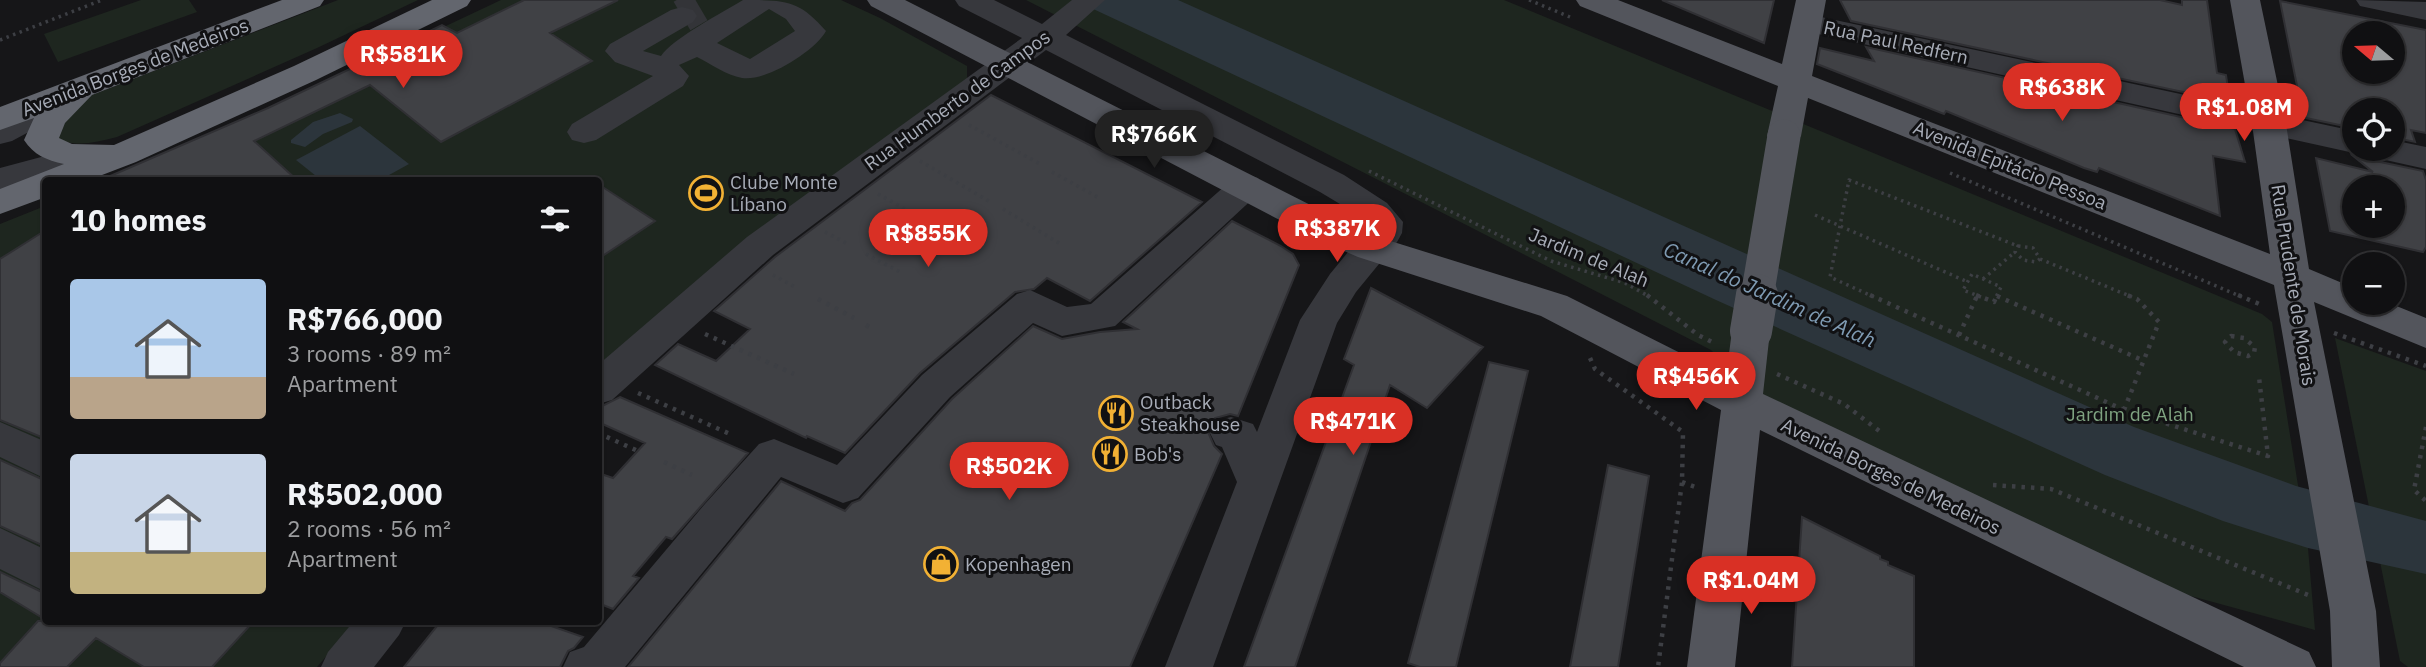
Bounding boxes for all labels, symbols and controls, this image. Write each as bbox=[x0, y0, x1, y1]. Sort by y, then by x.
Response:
street label: Avenida Borges de Medeiros bbox=[18, 13, 252, 121]
street label: Rua Paul Redfern bbox=[1822, 15, 1970, 69]
north arrow bbox=[2342, 21, 2404, 84]
map controls bbox=[2342, 21, 2405, 315]
street label: Rua Humberto de Campos bbox=[859, 24, 1055, 176]
pin: R$581K bbox=[346, 31, 460, 90]
text: R$581K bbox=[360, 38, 446, 68]
pin: R$638K bbox=[2005, 64, 2119, 123]
text: R$638K bbox=[2019, 71, 2105, 101]
pin: R$1.08M bbox=[2179, 83, 2309, 143]
text: R$1.08M bbox=[2196, 91, 2292, 121]
button: locate bbox=[2342, 98, 2405, 161]
pin: R$766K bbox=[1097, 110, 1211, 170]
street label: Avenida Epitácio Pessoa bbox=[1910, 115, 2110, 215]
text: R$766K bbox=[1111, 118, 1197, 148]
place label: Clube Monte Líbano bbox=[730, 170, 838, 216]
sports icon: Clube Monte Líbano bbox=[687, 174, 725, 212]
button: + bbox=[2342, 175, 2405, 238]
street label: Rua Prudente de Morais bbox=[2266, 183, 2322, 387]
text: 10 homes bbox=[70, 200, 207, 239]
icon: filters bbox=[536, 200, 574, 238]
pin: R$387K bbox=[1280, 204, 1394, 264]
pin: R$855K bbox=[871, 210, 985, 269]
text: R$387K bbox=[1294, 212, 1380, 242]
text: R$855K bbox=[885, 217, 971, 247]
street label: Jardim de Alah bbox=[1525, 222, 1653, 292]
water label: Canal do Jardim de Alah bbox=[1660, 235, 1880, 353]
button: − bbox=[2342, 252, 2405, 315]
text: R$766,000 bbox=[287, 299, 443, 338]
icon: home bbox=[126, 307, 210, 391]
text: 3 rooms · 89 m² bbox=[287, 338, 451, 368]
pin: R$456K bbox=[1639, 352, 1753, 412]
text: R$456K bbox=[1653, 360, 1739, 390]
text: Apartment bbox=[287, 368, 398, 398]
place label: Outback Steakhouse bbox=[1140, 390, 1240, 436]
restaurant icon: Outback Steakhouse bbox=[1097, 394, 1135, 432]
pin: R$471K bbox=[1296, 398, 1410, 457]
park label: Jardim de Alah bbox=[2066, 402, 2194, 426]
text: R$471K bbox=[1310, 405, 1396, 435]
street label: Avenida Borges de Medeiros bbox=[1777, 412, 2005, 540]
restaurant icon: Bob's bbox=[1091, 435, 1129, 473]
pin: R$502K bbox=[952, 442, 1066, 502]
place label: Bob's bbox=[1134, 442, 1182, 466]
text: R$502K bbox=[966, 450, 1052, 480]
text: R$502,000 bbox=[287, 474, 443, 513]
icon: home bbox=[126, 482, 210, 566]
text: 2 rooms · 56 m² bbox=[287, 513, 451, 543]
text: Apartment bbox=[287, 543, 398, 573]
shop icon: Kopenhagen bbox=[922, 545, 960, 583]
place label: Kopenhagen bbox=[965, 552, 1072, 576]
pin: R$1.04M bbox=[1686, 556, 1816, 616]
text: R$1.04M bbox=[1703, 564, 1799, 594]

